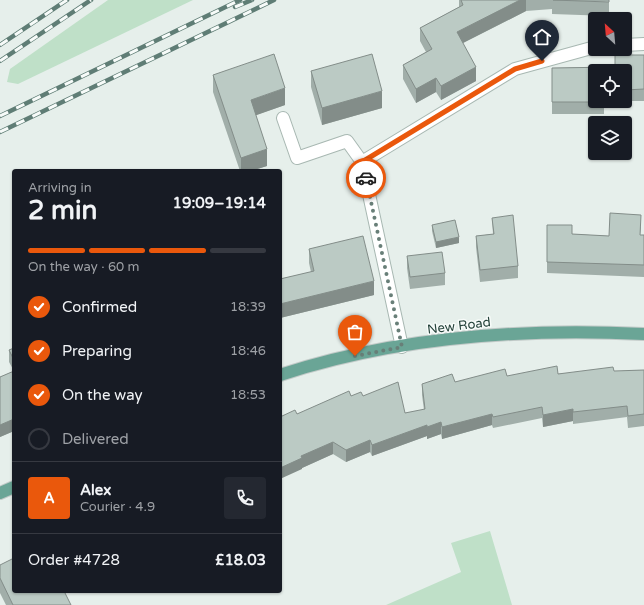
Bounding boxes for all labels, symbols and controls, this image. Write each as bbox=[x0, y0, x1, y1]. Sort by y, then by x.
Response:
north arrow bbox=[588, 12, 632, 56]
map controls bbox=[588, 12, 632, 160]
pin bbox=[525, 20, 559, 61]
icon: home bbox=[531, 26, 553, 48]
button: locate bbox=[588, 64, 632, 108]
button: layers bbox=[588, 116, 632, 160]
courier bbox=[346, 158, 386, 198]
icon: car bbox=[355, 167, 377, 189]
text: Arriving in bbox=[28, 180, 92, 196]
text: 19:09–19:14 bbox=[173, 194, 266, 212]
text: 2 min bbox=[28, 195, 97, 226]
text: On the way · 60 m bbox=[28, 259, 140, 275]
icon: check bbox=[28, 296, 50, 318]
text: Confirmed bbox=[62, 298, 137, 316]
text: 18:39 bbox=[230, 299, 266, 315]
street label: New Road bbox=[426, 314, 492, 338]
pin bbox=[338, 315, 372, 356]
icon: bag bbox=[344, 321, 366, 343]
icon: check bbox=[28, 340, 50, 362]
text: Preparing bbox=[62, 342, 132, 360]
text: 18:46 bbox=[230, 343, 266, 359]
icon: check bbox=[28, 384, 50, 406]
text: On the way bbox=[62, 386, 142, 404]
text: 18:53 bbox=[230, 387, 266, 403]
text: Delivered bbox=[62, 430, 129, 448]
button: phone bbox=[224, 477, 266, 519]
text: Alex bbox=[80, 481, 111, 499]
text: A bbox=[43, 489, 55, 507]
text: Courier · 4.9 bbox=[80, 499, 155, 515]
text: Order #4728 bbox=[28, 551, 120, 569]
text: £18.03 bbox=[215, 551, 266, 569]

